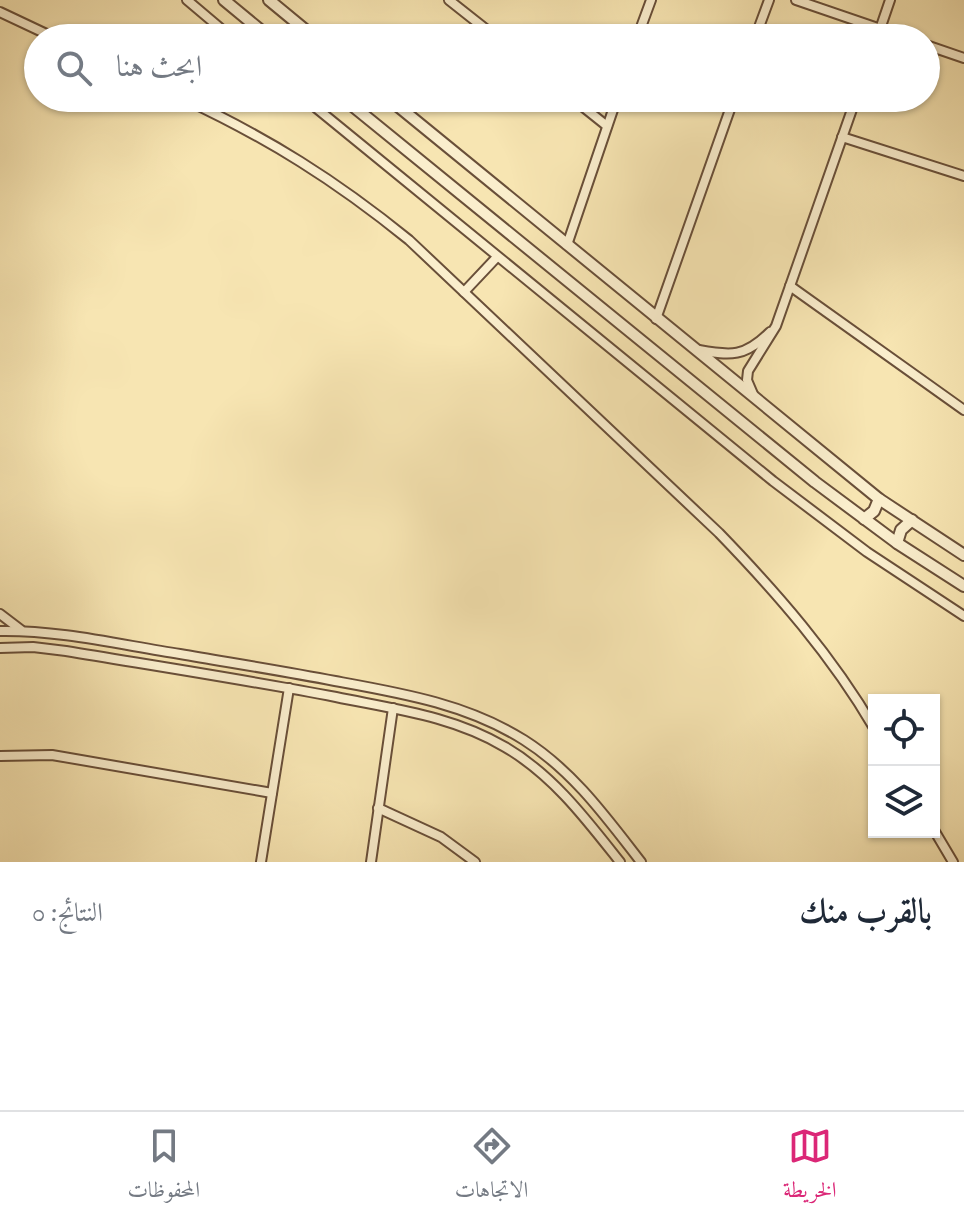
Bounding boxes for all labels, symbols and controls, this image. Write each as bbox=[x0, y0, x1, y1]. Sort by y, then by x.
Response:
search box bbox=[24, 24, 940, 112]
icon: search bbox=[52, 46, 96, 90]
text: ابحث هنا bbox=[116, 48, 202, 85]
map controls bbox=[868, 694, 940, 838]
button: locate bbox=[868, 694, 940, 766]
button: layers bbox=[868, 766, 940, 838]
text: بالقرب منك bbox=[799, 890, 932, 933]
text: النتائج: 0 bbox=[32, 897, 103, 929]
tab: المحفوظات bbox=[127, 1124, 200, 1211]
tab: الاتجاهات bbox=[455, 1124, 528, 1211]
tab: الخريطة bbox=[783, 1124, 837, 1211]

